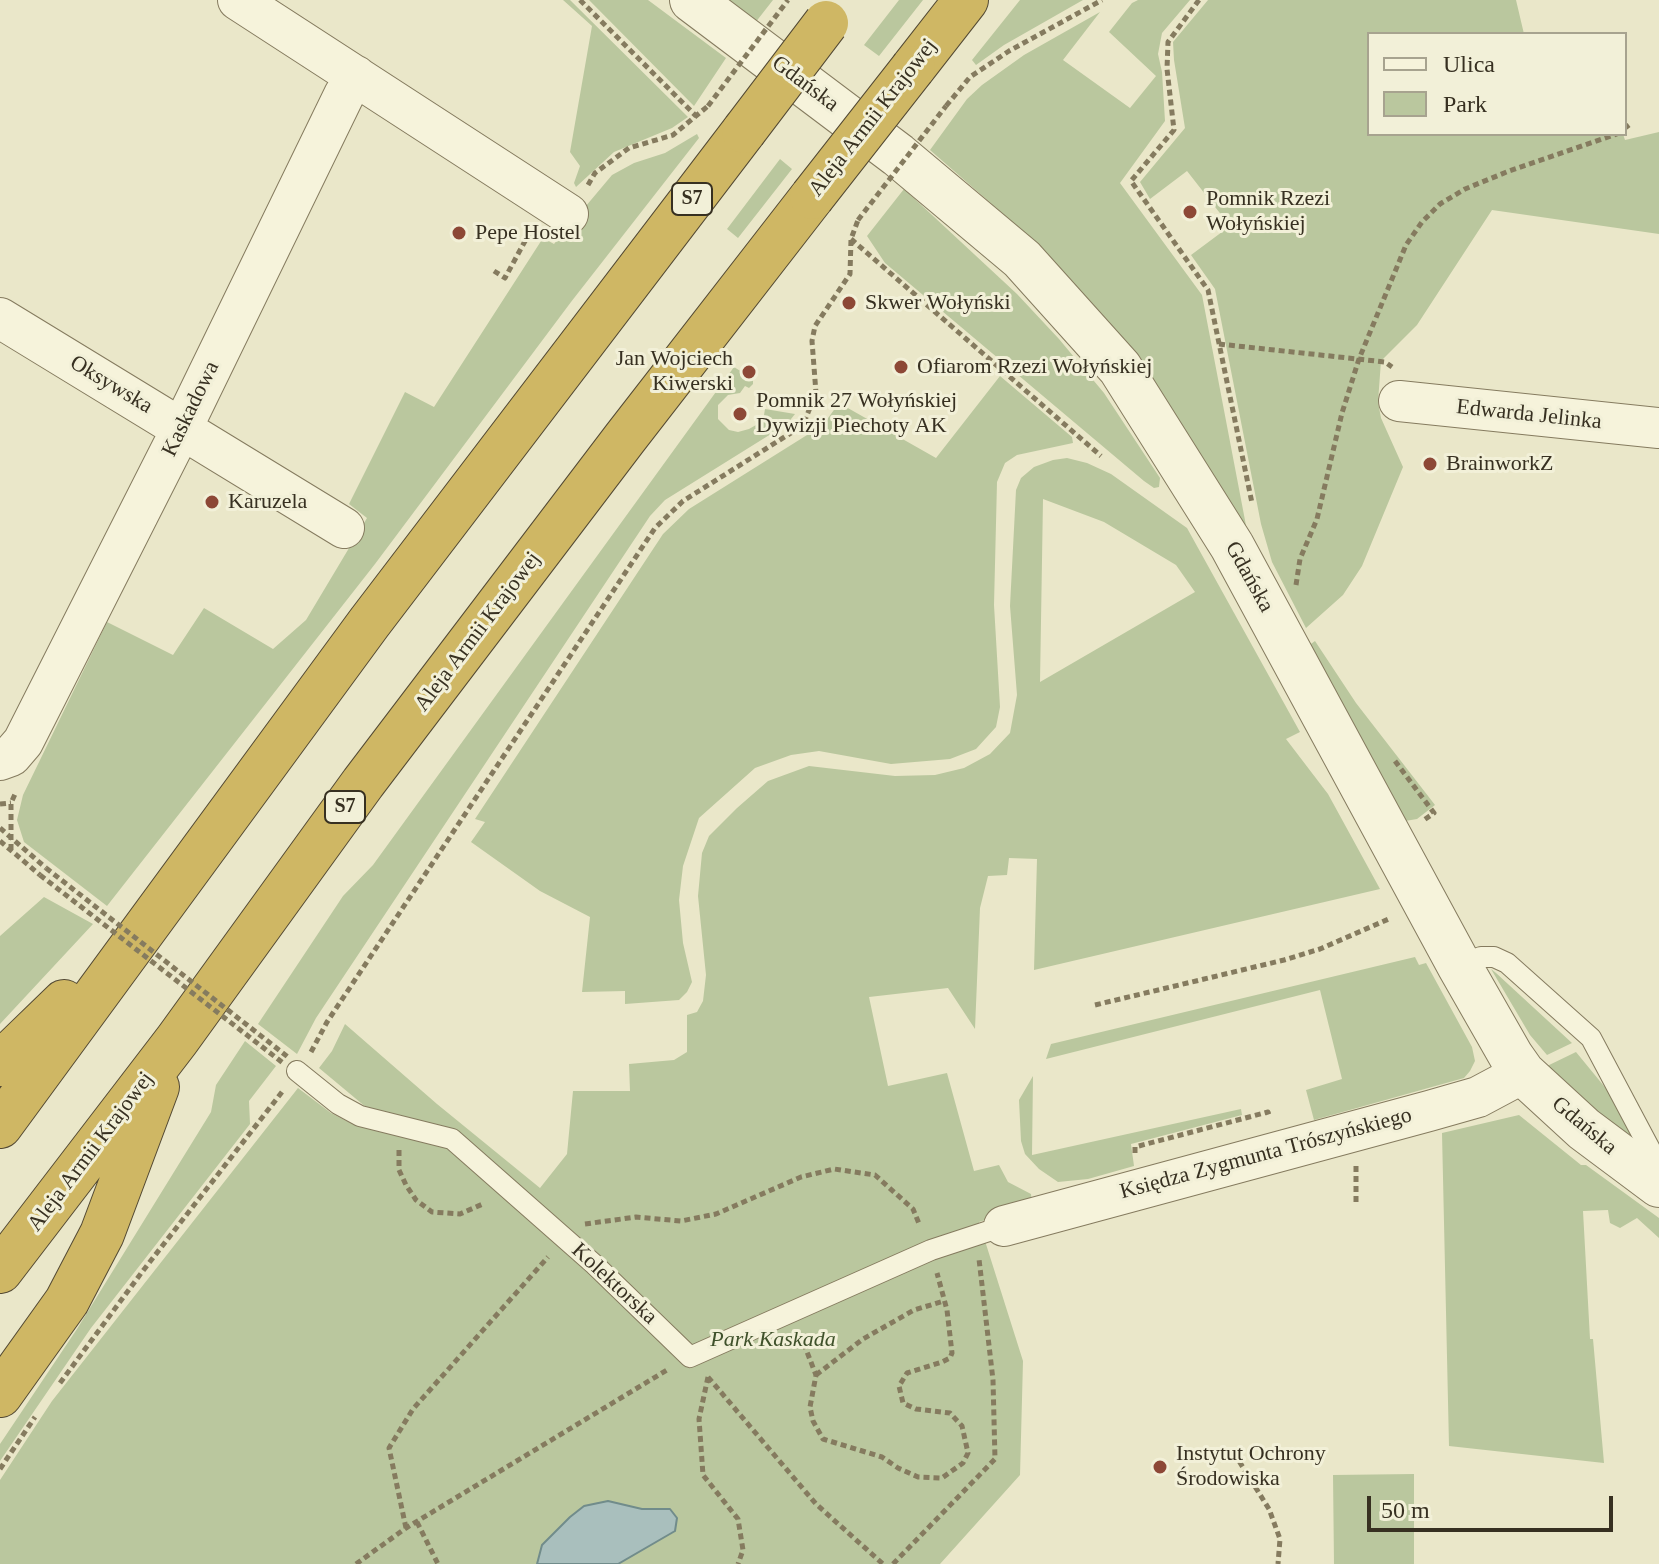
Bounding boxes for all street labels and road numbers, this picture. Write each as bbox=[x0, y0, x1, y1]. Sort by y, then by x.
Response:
street label: Aleja Armii Krajowej bbox=[803, 34, 943, 202]
street label: Gdańska bbox=[766, 50, 844, 118]
road number: S7 bbox=[672, 183, 712, 215]
street label: Oksywska bbox=[65, 350, 157, 420]
street label: Kaskadowa bbox=[157, 357, 225, 461]
street label: Edwarda Jelinka bbox=[1455, 394, 1603, 436]
street label: Gdańska bbox=[1219, 537, 1279, 617]
street label: Aleja Armii Krajowej bbox=[409, 547, 547, 717]
road number: S7 bbox=[325, 791, 365, 823]
street label: Aleja Armii Krajowej bbox=[22, 1067, 160, 1237]
street label: Gdańska bbox=[1546, 1091, 1622, 1161]
street label: Księdza Zygmunta Trószyńskiego bbox=[1117, 1102, 1415, 1206]
street label: Kolektorska bbox=[566, 1238, 662, 1330]

